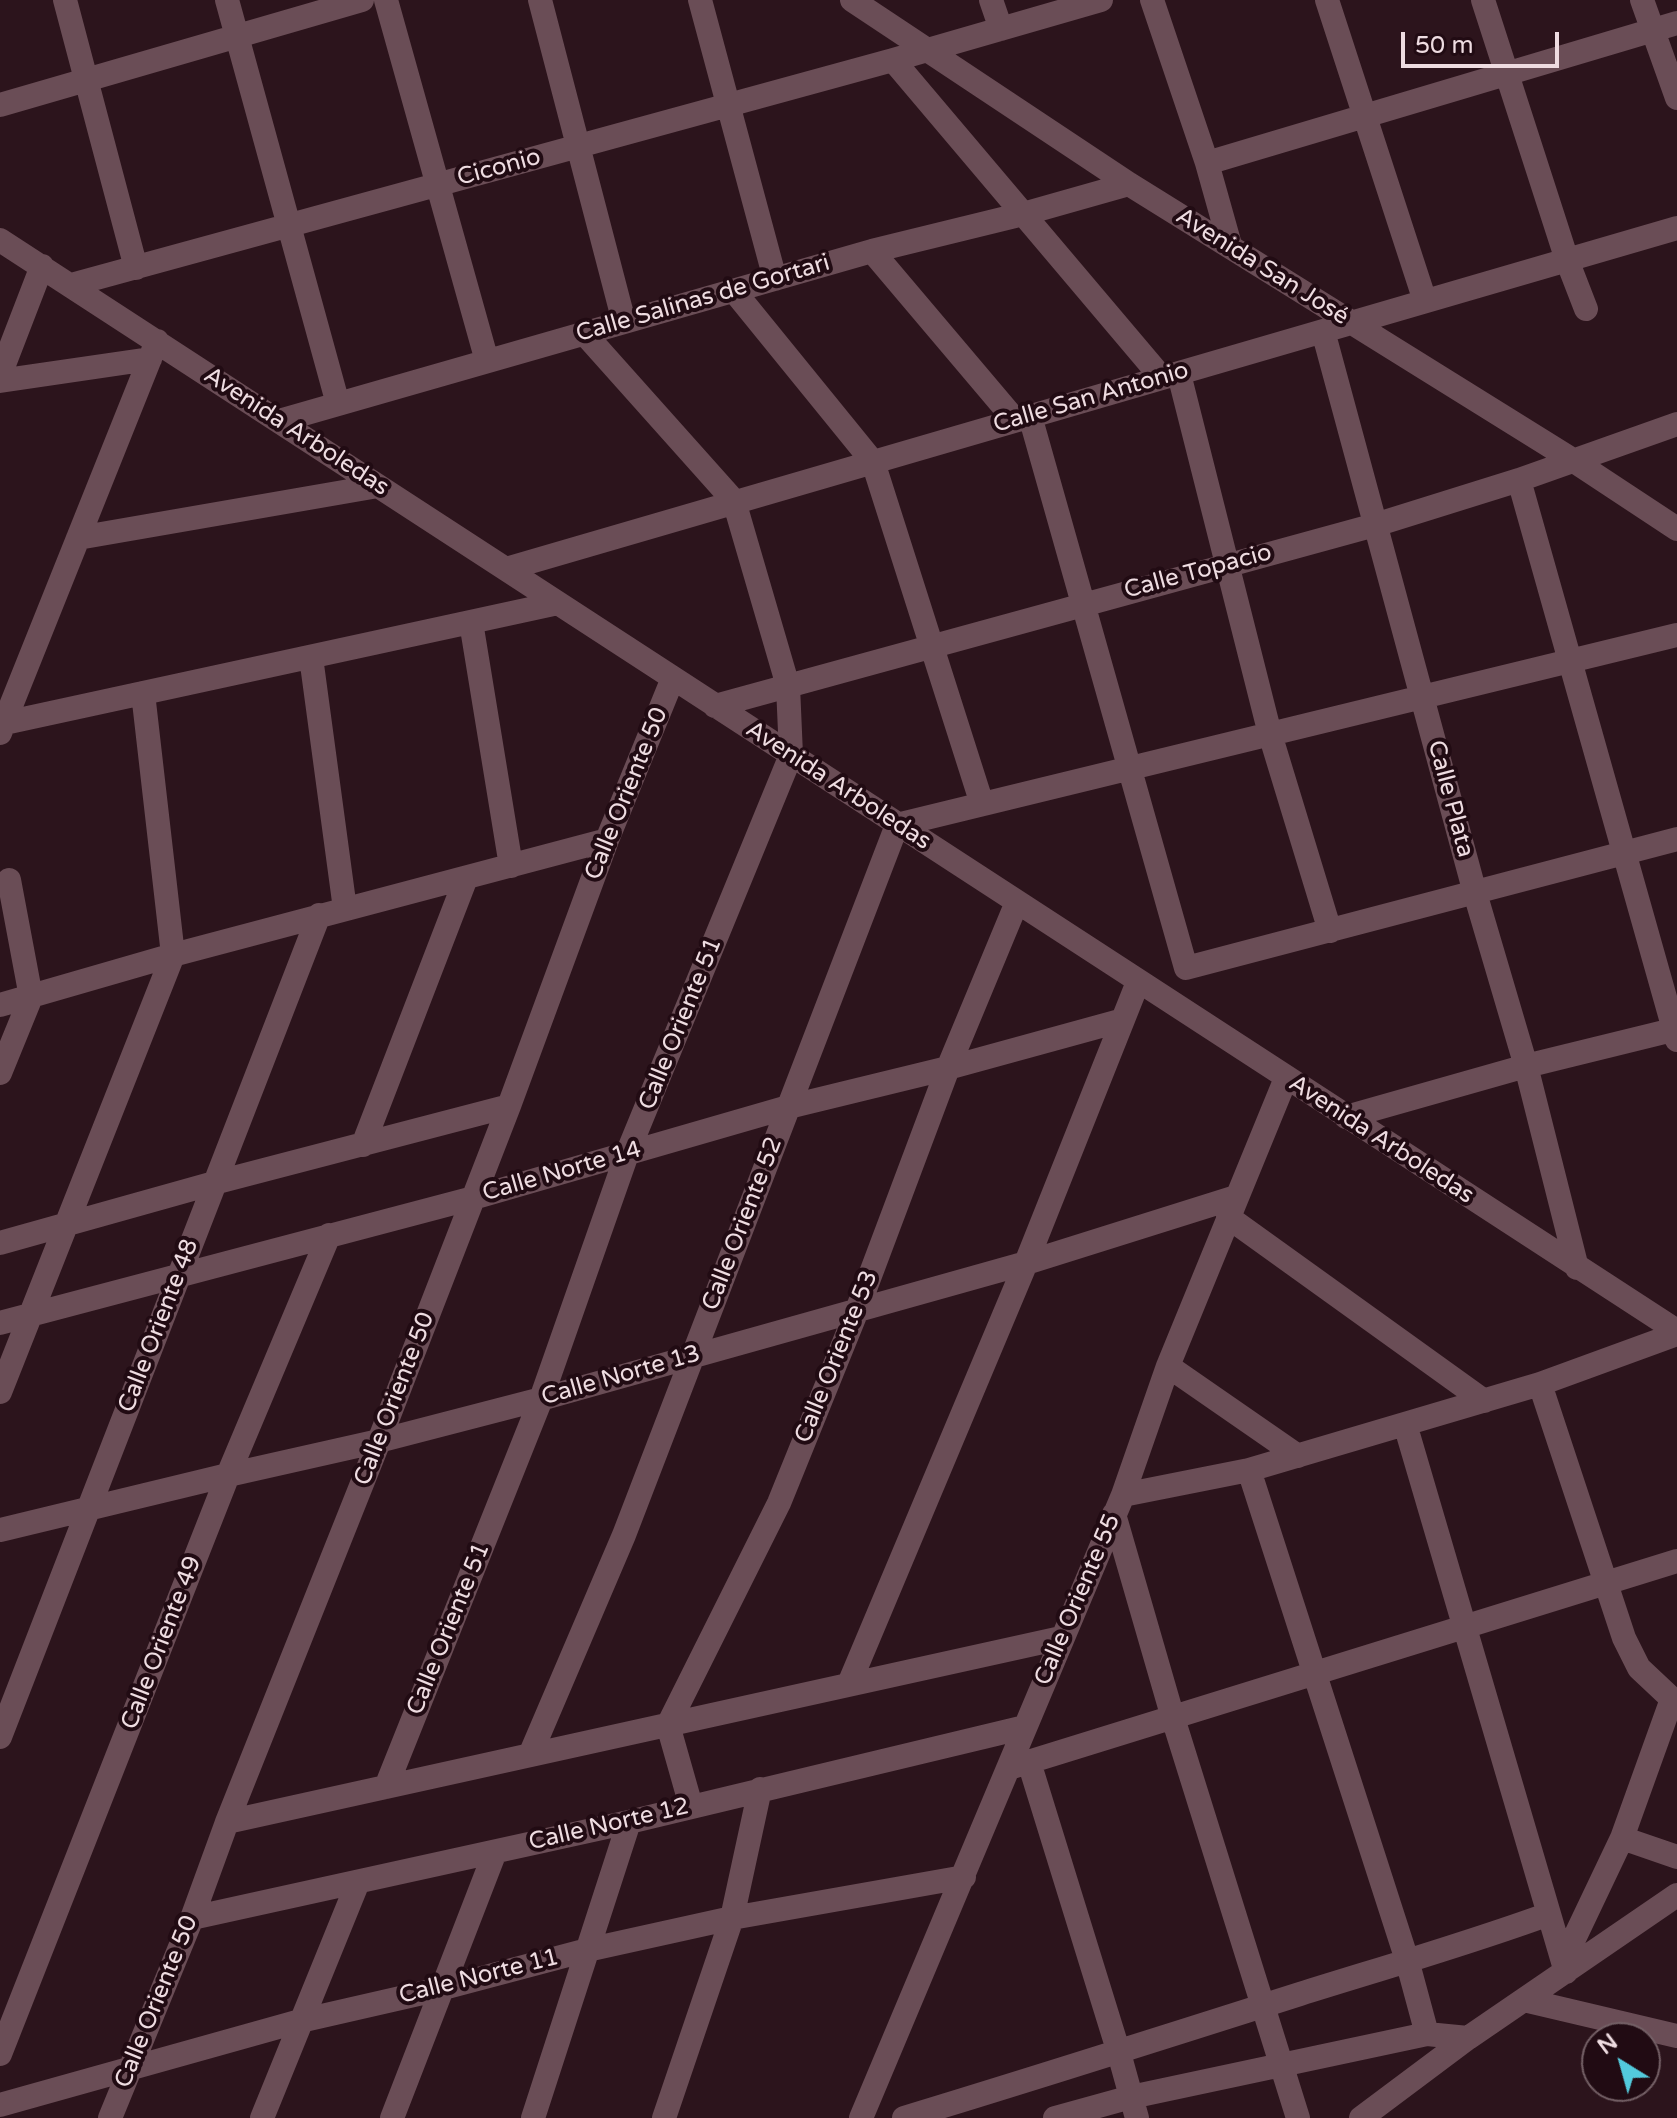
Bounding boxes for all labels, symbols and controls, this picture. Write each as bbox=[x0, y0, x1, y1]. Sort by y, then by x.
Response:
scale bar bbox=[1405, 16, 1563, 66]
text: 50 m bbox=[1415, 31, 1473, 60]
street label: Ciconio bbox=[454, 143, 544, 193]
street label: Avenida San José bbox=[1170, 202, 1354, 332]
street label: Calle Salinas de Gortari bbox=[573, 249, 833, 349]
street label: Calle San Antonio bbox=[990, 356, 1192, 440]
street label: Avenida Arboledas bbox=[198, 361, 394, 503]
street label: Calle Topacio bbox=[1121, 538, 1275, 606]
street label: Calle Oriente 50 bbox=[579, 704, 675, 884]
street label: Avenida Arboledas bbox=[740, 715, 936, 857]
street label: Calle Plata bbox=[1421, 737, 1479, 861]
street label: Calle Oriente 51 bbox=[633, 934, 729, 1114]
street label: Avenida Arboledas bbox=[1283, 1069, 1479, 1211]
street label: Calle Oriente 52 bbox=[697, 1133, 789, 1315]
street label: Calle Norte 14 bbox=[479, 1136, 645, 1208]
street label: Calle Oriente 48 bbox=[113, 1235, 205, 1417]
street label: Calle Oriente 53 bbox=[789, 1267, 885, 1447]
street label: Calle Oriente 50 bbox=[349, 1308, 441, 1490]
street label: Calle Norte 13 bbox=[538, 1340, 704, 1412]
street label: Calle Oriente 55 bbox=[1029, 1510, 1127, 1690]
street label: Calle Oriente 51 bbox=[401, 1539, 497, 1719]
street label: Calle Oriente 49 bbox=[116, 1552, 208, 1734]
street label: Calle Norte 12 bbox=[526, 1793, 692, 1857]
street label: Calle Oriente 50 bbox=[109, 1912, 205, 2092]
street label: Calle Norte 11 bbox=[396, 1943, 562, 2011]
north arrow bbox=[1581, 2022, 1661, 2102]
text: N bbox=[1593, 2029, 1623, 2060]

